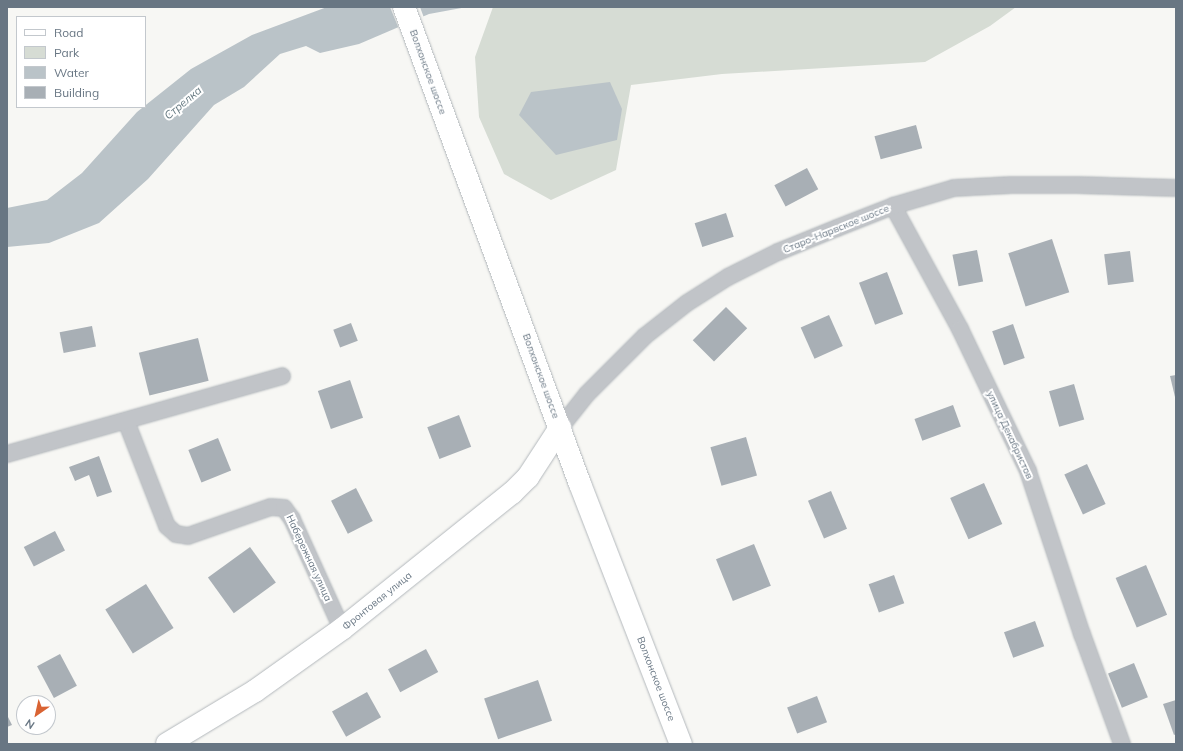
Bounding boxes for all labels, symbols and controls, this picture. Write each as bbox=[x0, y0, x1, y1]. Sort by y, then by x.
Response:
legend bbox=[16, 16, 146, 108]
text: Road bbox=[54, 25, 83, 40]
street label: Волхонское шоссе bbox=[407, 28, 449, 116]
text: Park bbox=[54, 45, 79, 60]
text: Water bbox=[54, 65, 89, 80]
water label: Стрелка bbox=[162, 84, 204, 122]
text: Building bbox=[54, 85, 99, 100]
street label: Старо-Нарвское шоссе bbox=[781, 202, 891, 256]
street label: Волхонское шоссе bbox=[520, 332, 562, 420]
street label: улица Декабристов bbox=[984, 389, 1036, 481]
street label: Набережная улица bbox=[284, 513, 334, 603]
street label: Фронтовая улица bbox=[340, 569, 414, 633]
street label: Волхонское шоссе bbox=[634, 635, 678, 723]
north arrow bbox=[16, 695, 56, 735]
text: N bbox=[22, 716, 37, 732]

